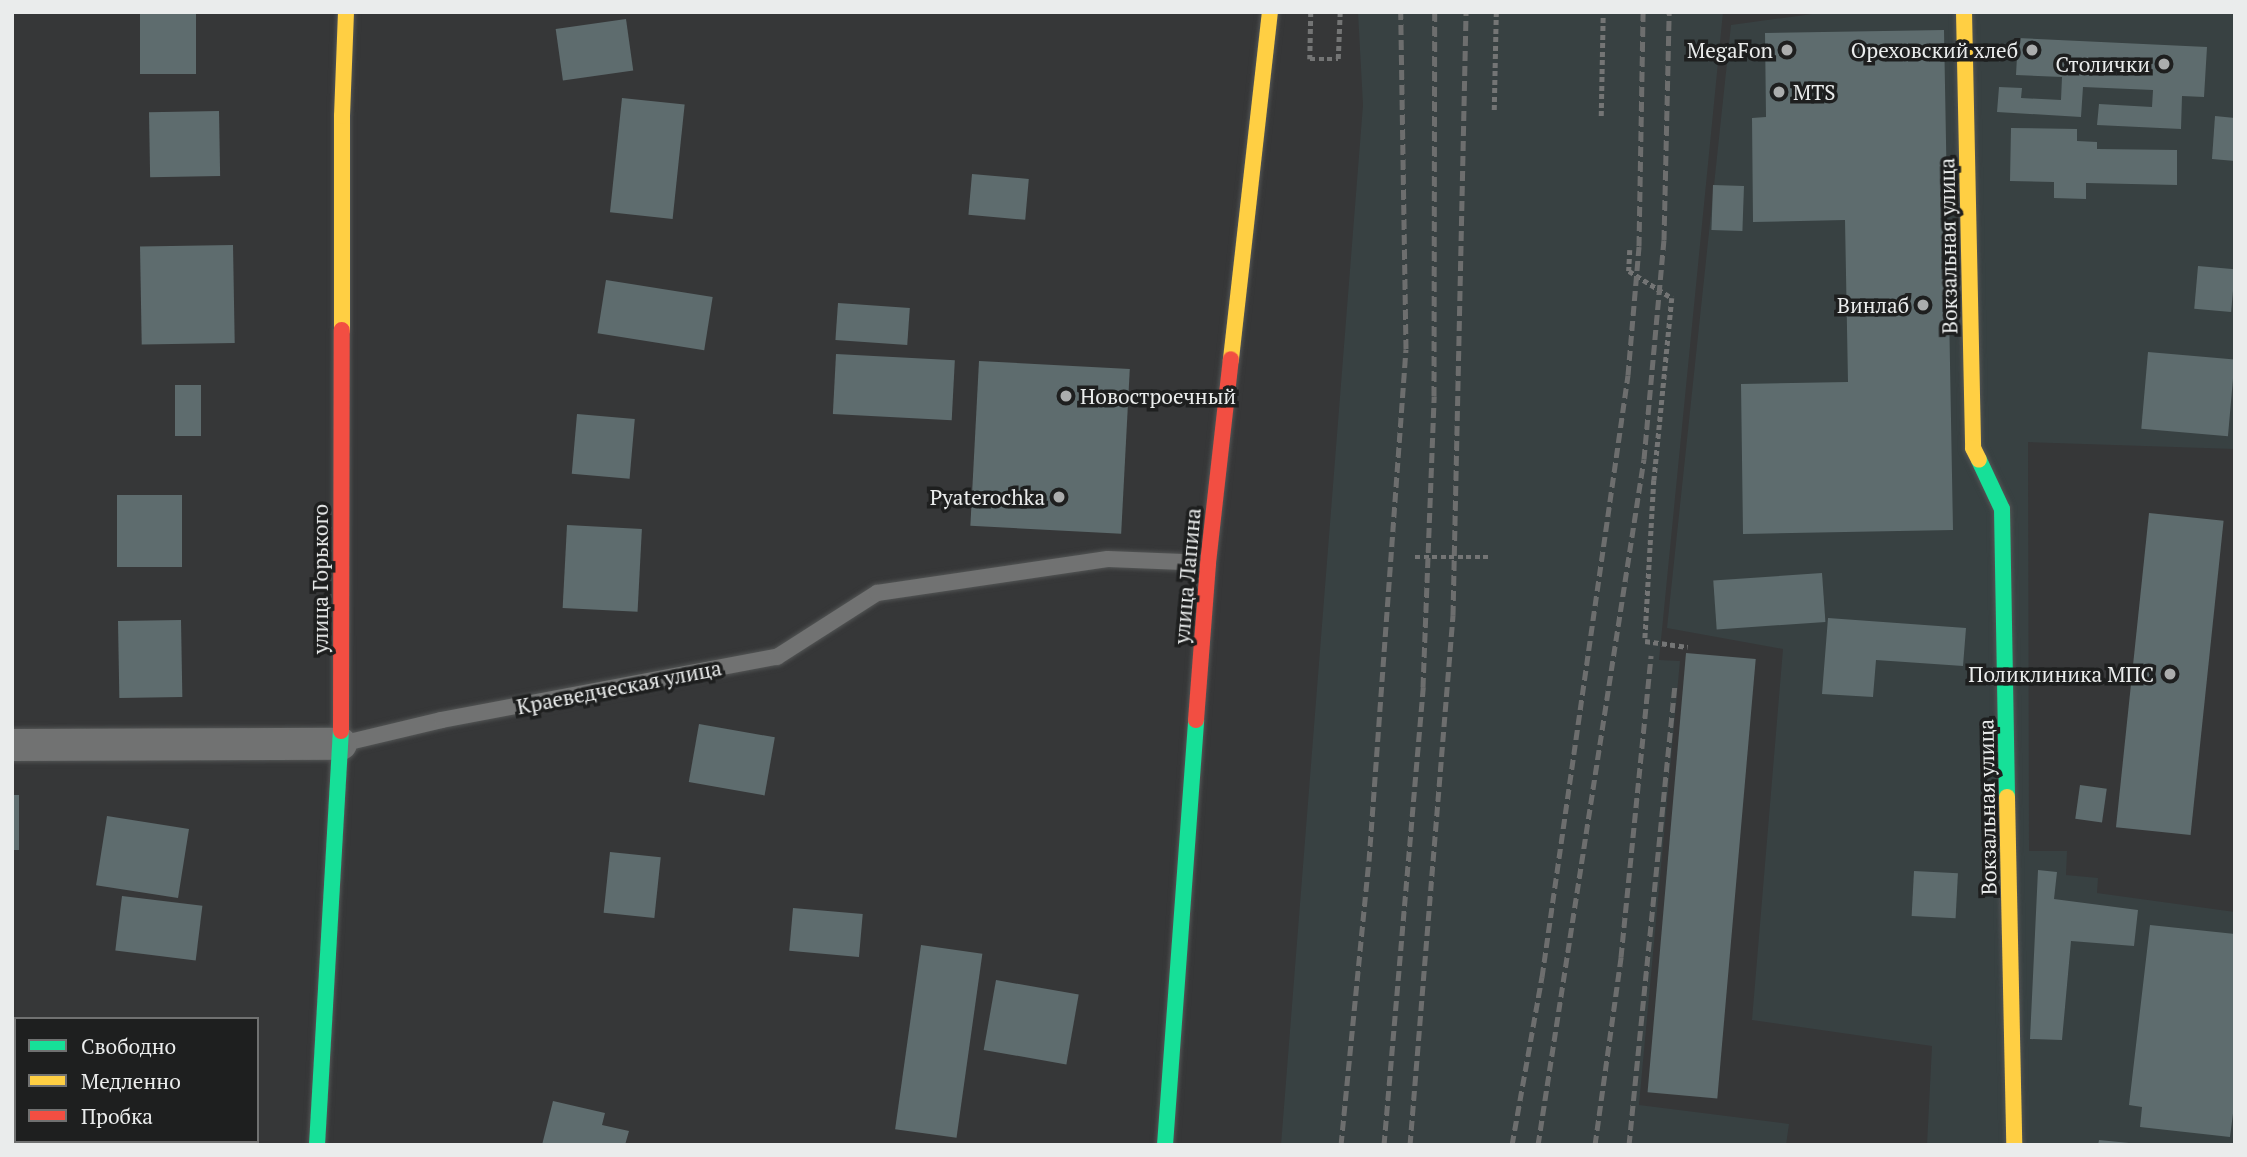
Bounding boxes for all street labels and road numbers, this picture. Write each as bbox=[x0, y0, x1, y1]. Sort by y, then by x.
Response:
street label: Вокзальная улица bbox=[1934, 158, 1962, 334]
street label: улица Горького bbox=[307, 504, 333, 654]
street label: улица Лапина bbox=[1169, 507, 1205, 645]
street label: Краеведческая улица bbox=[514, 655, 724, 719]
street label: Вокзальная улица bbox=[1973, 719, 2001, 895]

